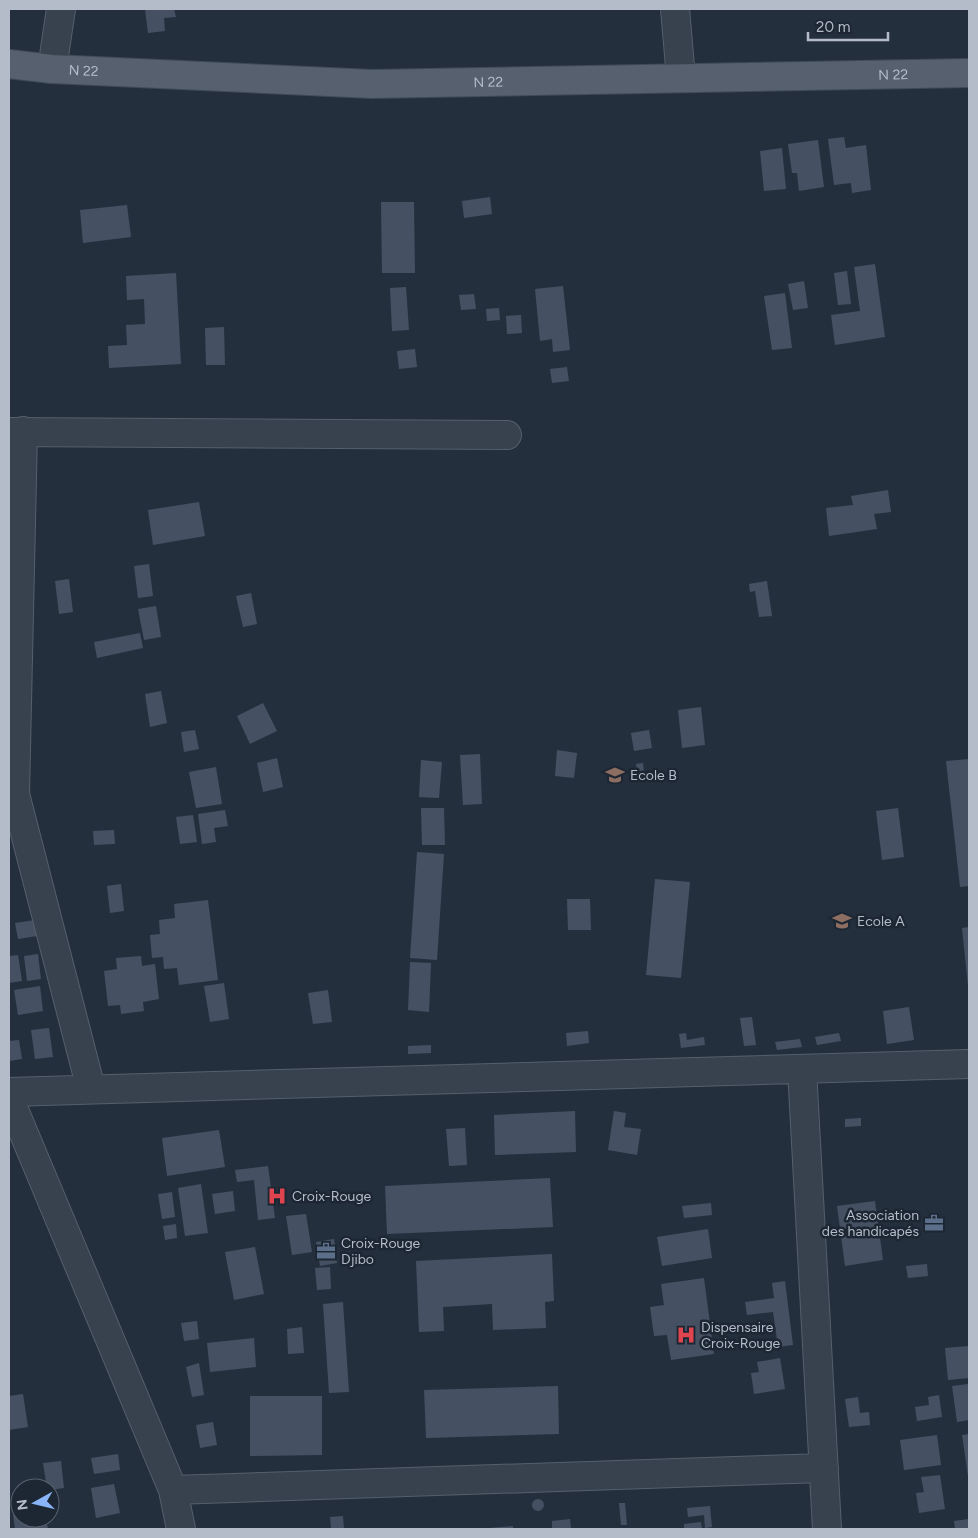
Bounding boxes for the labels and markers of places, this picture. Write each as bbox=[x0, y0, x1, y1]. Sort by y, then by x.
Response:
school or university icon: Ecole B bbox=[604, 764, 626, 786]
place label: Ecole B bbox=[630, 767, 677, 784]
school or university icon: Ecole A bbox=[831, 910, 853, 932]
place label: Ecole A bbox=[857, 913, 905, 930]
hospital icon: Croix-Rouge bbox=[266, 1185, 288, 1207]
place label: Croix-Rouge bbox=[292, 1188, 372, 1205]
place label: Association des handicapés bbox=[822, 1207, 919, 1240]
office icon: Association des handicapés bbox=[923, 1212, 945, 1234]
place label: Croix-Rouge Djibo bbox=[341, 1235, 421, 1268]
office icon: Croix-Rouge Djibo bbox=[315, 1240, 337, 1262]
place label: Dispensaire Croix-Rouge bbox=[701, 1319, 781, 1352]
hospital icon: Dispensaire Croix-Rouge bbox=[675, 1324, 697, 1346]

